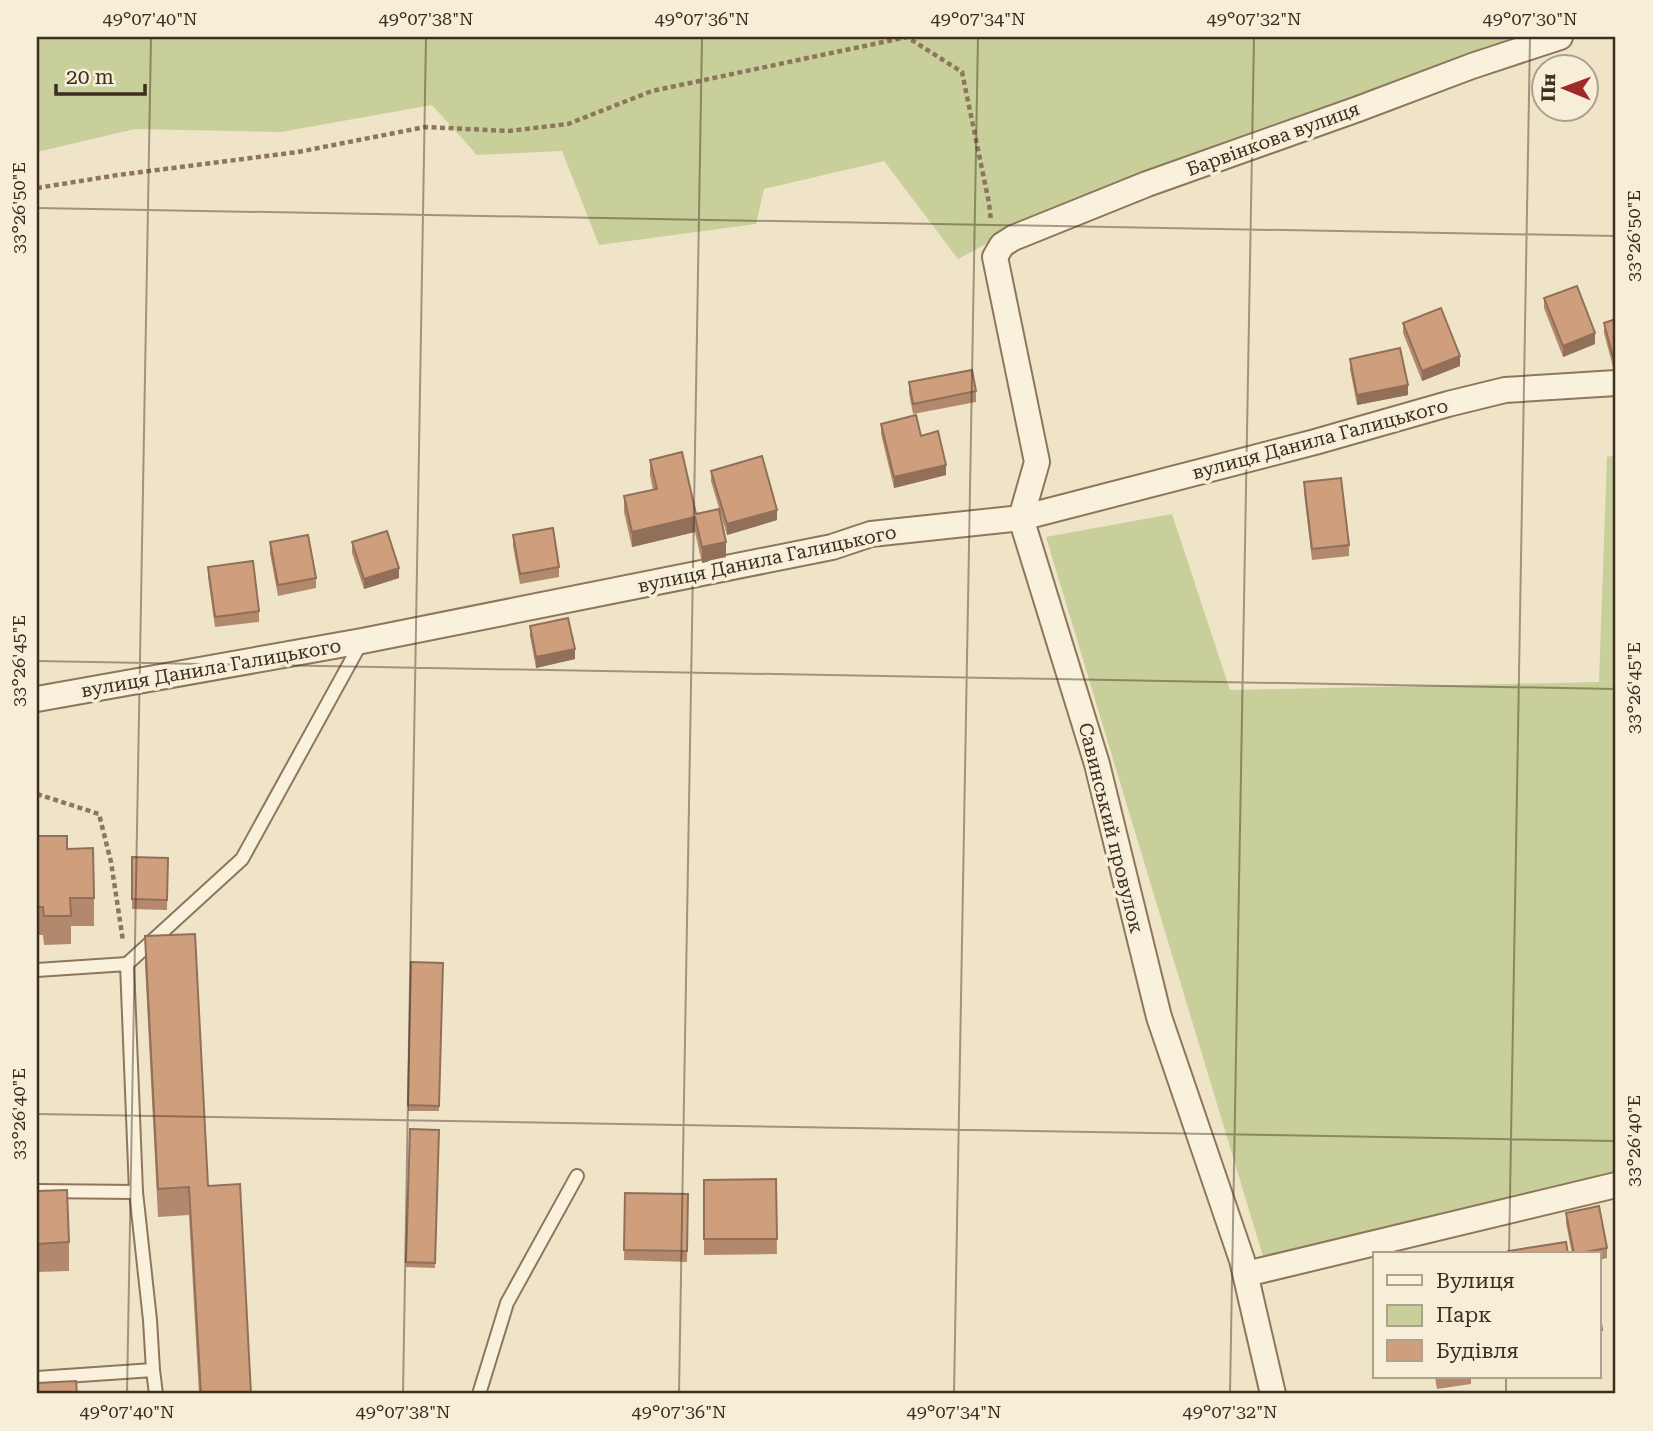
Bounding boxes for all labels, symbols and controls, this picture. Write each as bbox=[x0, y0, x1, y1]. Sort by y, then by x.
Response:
text: 49°07'40"N bbox=[103, 8, 197, 29]
text: 49°07'38"N bbox=[379, 8, 473, 29]
text: 49°07'36"N bbox=[655, 8, 749, 29]
text: 49°07'34"N bbox=[931, 8, 1025, 29]
text: 49°07'32"N bbox=[1207, 8, 1301, 29]
text: 49°07'30"N bbox=[1483, 8, 1577, 29]
scale bar bbox=[56, 52, 145, 96]
north arrow bbox=[1530, 52, 1600, 122]
text: 20 m bbox=[66, 65, 114, 89]
text: Пн bbox=[1537, 73, 1560, 102]
street label: Барвінкова вулиця bbox=[1183, 97, 1363, 181]
text: 33°26'50"E bbox=[8, 162, 29, 254]
text: 33°26'50"E bbox=[1623, 190, 1644, 282]
street label: вулиця Данила Галицького bbox=[1190, 394, 1450, 484]
street label: вулиця Данила Галицького bbox=[636, 520, 898, 598]
text: 33°26'45"E bbox=[8, 615, 29, 707]
street label: вулиця Данила Галицького bbox=[79, 634, 343, 702]
text: 33°26'45"E bbox=[1623, 642, 1644, 734]
street label: Савинський провулок bbox=[1074, 720, 1148, 936]
text: 33°26'40"E bbox=[8, 1068, 29, 1160]
text: 33°26'40"E bbox=[1623, 1095, 1644, 1187]
legend bbox=[1373, 1252, 1600, 1378]
text: Вулиця bbox=[1436, 1269, 1515, 1293]
text: Парк bbox=[1436, 1303, 1492, 1327]
text: Будівля bbox=[1436, 1339, 1519, 1363]
text: 49°07'40"N bbox=[80, 1401, 174, 1422]
text: 49°07'38"N bbox=[356, 1401, 450, 1422]
text: 49°07'36"N bbox=[632, 1401, 726, 1422]
text: 49°07'34"N bbox=[907, 1401, 1001, 1422]
text: 49°07'32"N bbox=[1183, 1401, 1277, 1422]

